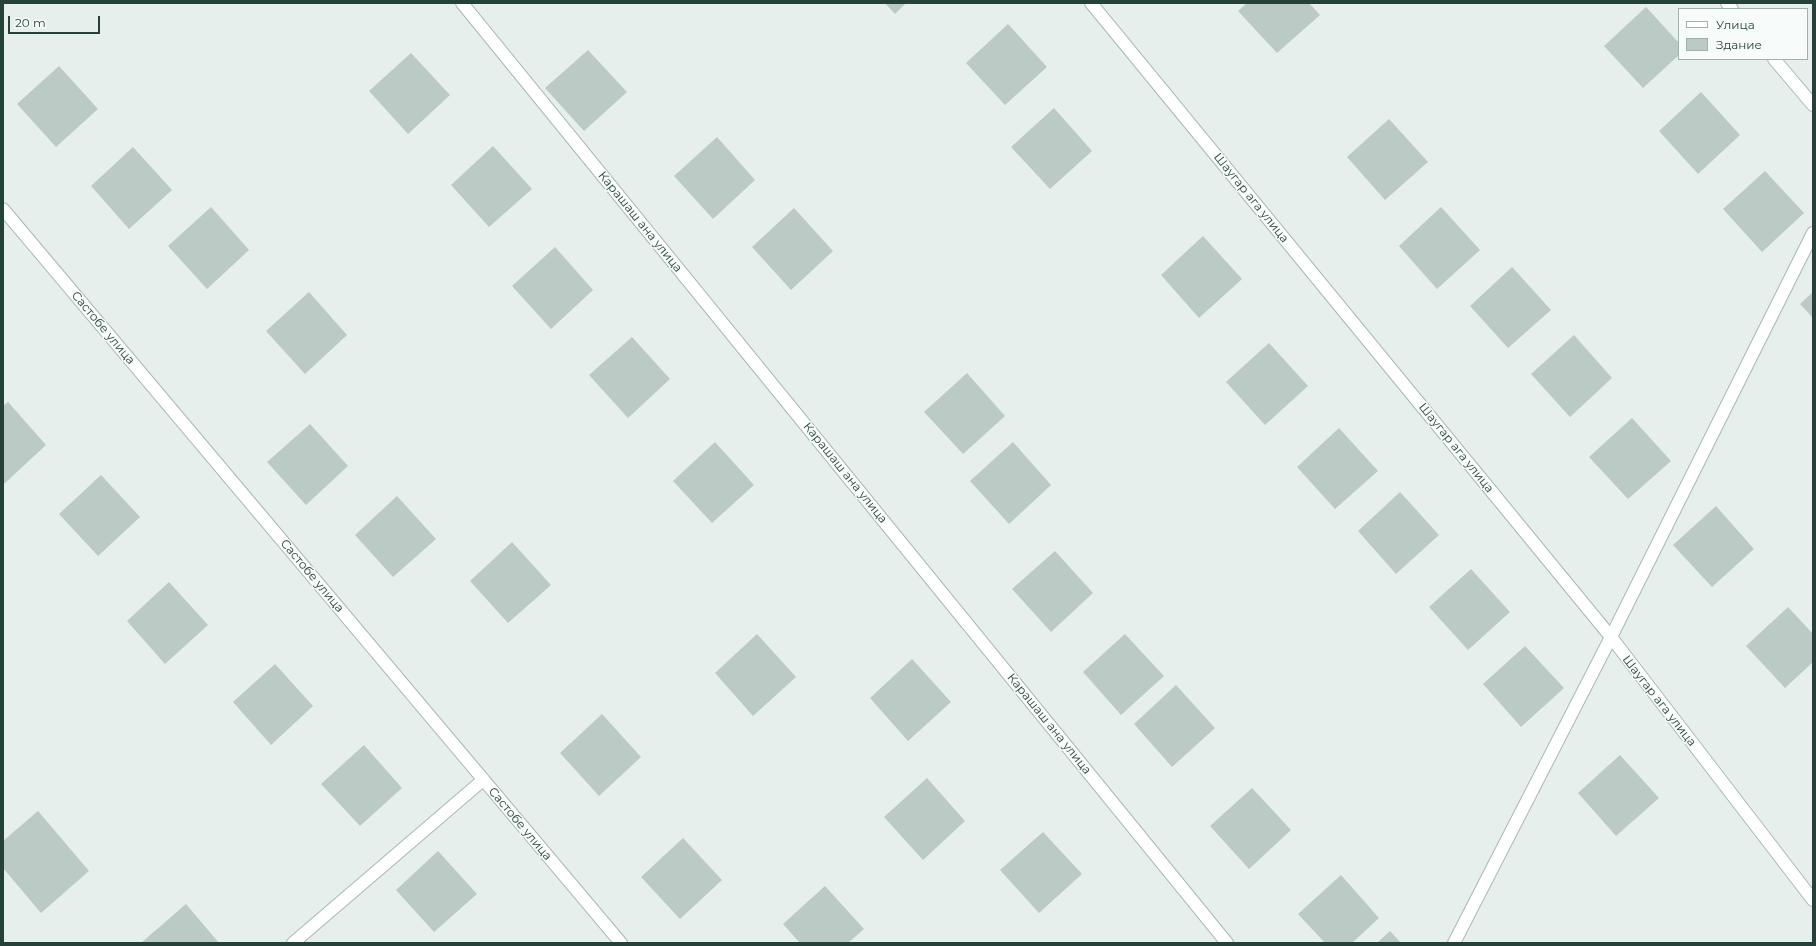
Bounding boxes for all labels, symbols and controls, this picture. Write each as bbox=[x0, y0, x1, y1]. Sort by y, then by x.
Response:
scale bar bbox=[10, 8, 102, 34]
legend bbox=[1678, 8, 1808, 60]
text: 20 m bbox=[15, 15, 46, 30]
text: Улица bbox=[1716, 17, 1755, 32]
text: Здание bbox=[1716, 37, 1762, 52]
street label: Шаугар ага улица bbox=[1210, 150, 1292, 246]
street label: Карашаш ана улица bbox=[595, 169, 685, 275]
street label: Састобе улица bbox=[68, 288, 138, 368]
street label: Шаугар ага улица bbox=[1415, 400, 1497, 496]
street label: Карашаш ана улица bbox=[800, 420, 890, 526]
street label: Састобе улица bbox=[277, 536, 347, 616]
street label: Шаугар ага улица bbox=[1619, 653, 1699, 749]
street label: Карашаш ана улица bbox=[1004, 671, 1094, 777]
street label: Састобе улица bbox=[485, 784, 555, 864]

